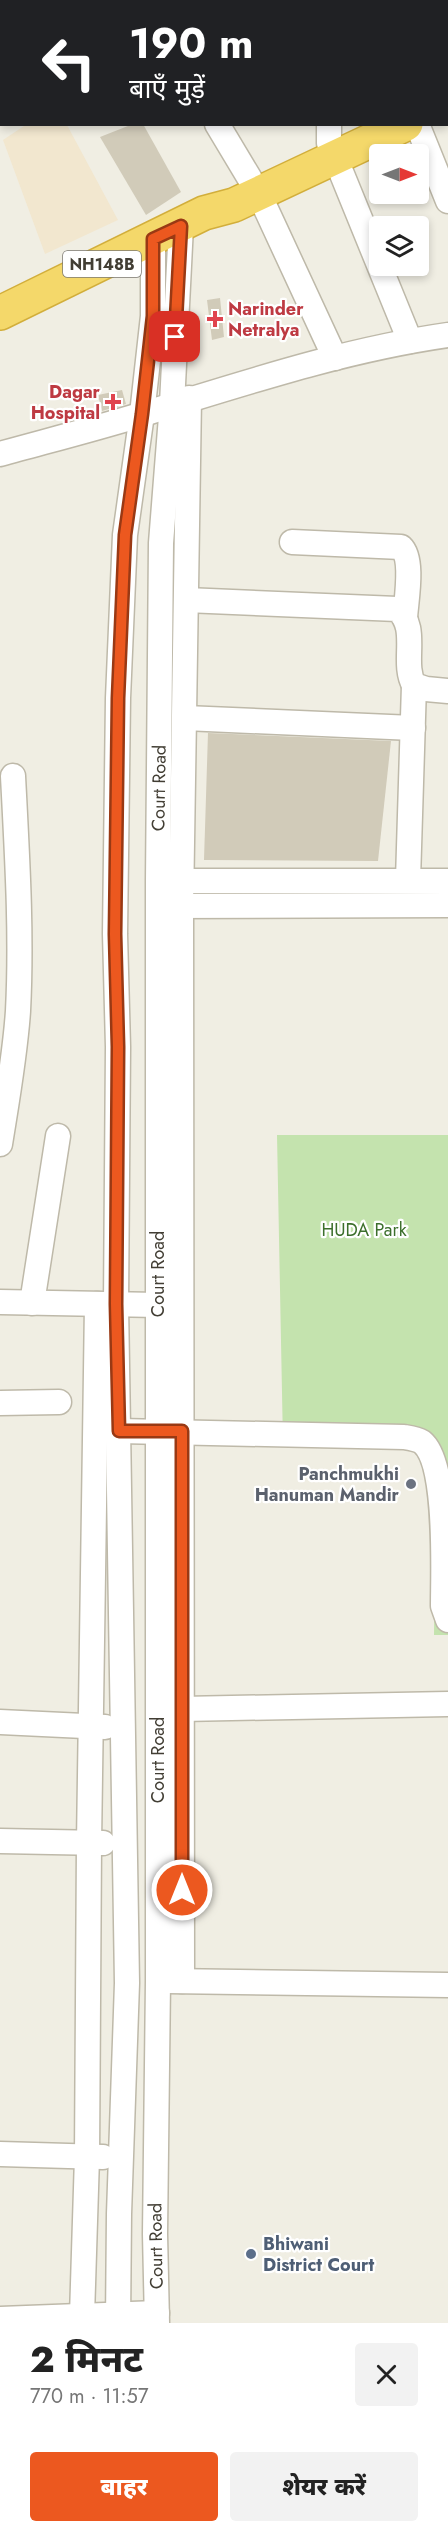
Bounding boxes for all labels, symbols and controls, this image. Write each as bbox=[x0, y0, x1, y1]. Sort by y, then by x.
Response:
text: 190 m bbox=[129, 13, 253, 74]
icon: left bbox=[30, 24, 108, 102]
text: बाएँ मुड़ें bbox=[129, 69, 205, 108]
north arrow bbox=[369, 144, 429, 204]
map controls bbox=[369, 144, 429, 276]
button: layers bbox=[369, 216, 429, 276]
road number: NH148B bbox=[63, 251, 141, 277]
place label: Narinder Netralya bbox=[228, 296, 304, 343]
marker: Narinder Netralya bbox=[206, 310, 224, 328]
pin bbox=[149, 311, 200, 362]
icon: arrive bbox=[158, 320, 191, 353]
place label: Dagar Hospital bbox=[31, 379, 101, 426]
marker: Dagar Hospital bbox=[104, 393, 122, 411]
street label: Court Road bbox=[145, 745, 173, 831]
park label: HUDA Park bbox=[321, 1217, 407, 1243]
street label: Court Road bbox=[145, 1231, 171, 1317]
place label: Panchmukhi Hanuman Mandir bbox=[255, 1461, 400, 1508]
marker: Panchmukhi Hanuman Mandir bbox=[404, 1477, 418, 1491]
street label: Court Road bbox=[145, 1717, 171, 1803]
position arrow bbox=[150, 1858, 214, 1922]
street label: Court Road bbox=[142, 2203, 170, 2289]
place label: Bhiwani District Court bbox=[263, 2231, 374, 2278]
marker: Bhiwani District Court bbox=[244, 2247, 258, 2261]
text: 2 मिनट bbox=[30, 2333, 143, 2385]
button: close bbox=[355, 2343, 418, 2406]
text: 770 m · 11:57 bbox=[30, 2382, 148, 2411]
button: बाहर bbox=[30, 2452, 218, 2521]
button: शेयर करें bbox=[230, 2452, 418, 2521]

